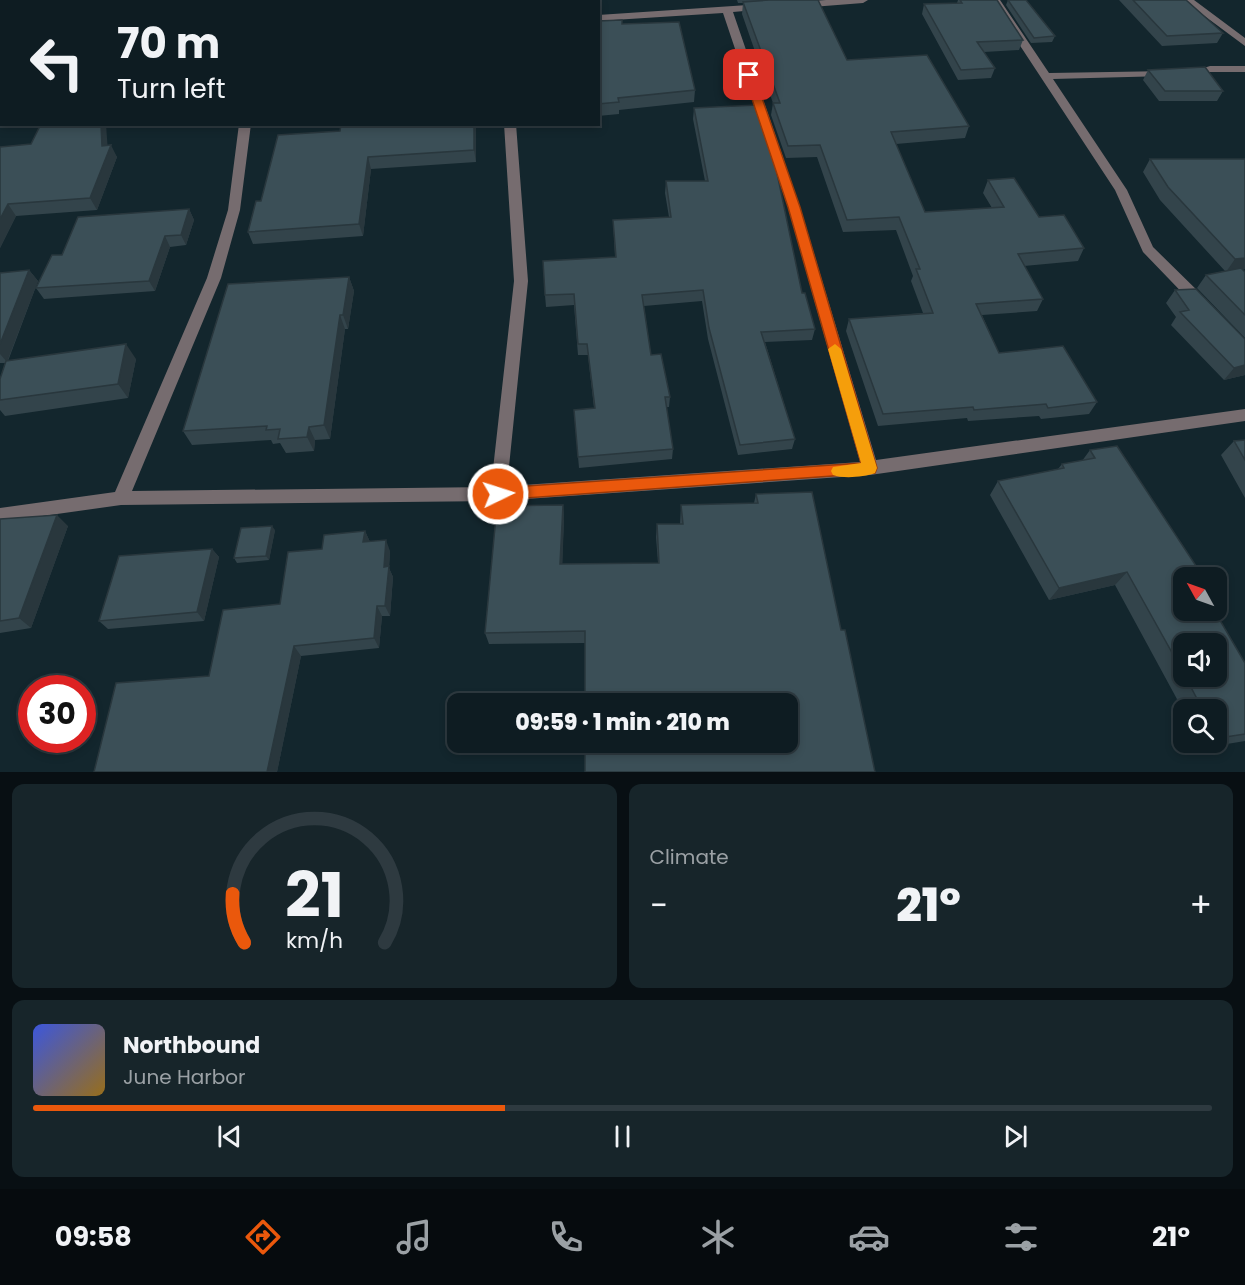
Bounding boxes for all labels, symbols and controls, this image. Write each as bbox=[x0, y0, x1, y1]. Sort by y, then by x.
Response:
text: 70 m bbox=[117, 14, 220, 73]
icon: left bbox=[18, 24, 96, 102]
pin bbox=[723, 49, 774, 100]
icon: arrive bbox=[732, 58, 765, 91]
text: Turn left bbox=[117, 70, 226, 107]
position arrow bbox=[466, 462, 530, 526]
north arrow bbox=[1173, 567, 1227, 621]
map controls bbox=[1173, 567, 1227, 753]
button: sound bbox=[1173, 633, 1227, 687]
speed limit sign: 30 bbox=[18, 675, 96, 753]
button: search bbox=[1173, 699, 1227, 753]
text: 09:59 · 1 min · 210 m bbox=[515, 707, 730, 738]
text: Climate bbox=[650, 843, 729, 871]
text: 21 bbox=[285, 851, 344, 939]
text: 21° bbox=[896, 874, 961, 937]
text: − bbox=[650, 882, 668, 929]
text: + bbox=[1189, 882, 1212, 929]
text: km/h bbox=[286, 925, 343, 956]
text: Northbound bbox=[123, 1030, 260, 1061]
text: June Harbor bbox=[123, 1063, 246, 1091]
icon: previous bbox=[213, 1120, 246, 1153]
icon: pause bbox=[606, 1120, 639, 1153]
icon: next bbox=[999, 1120, 1032, 1153]
icon: directions bbox=[242, 1216, 284, 1258]
icon: music bbox=[393, 1216, 435, 1258]
icon: phone bbox=[545, 1216, 587, 1258]
icon: climate bbox=[697, 1216, 739, 1258]
icon: car bbox=[848, 1216, 890, 1258]
icon: filters bbox=[1000, 1216, 1042, 1258]
text: 09:58 bbox=[55, 1218, 132, 1255]
text: 21° bbox=[1152, 1218, 1190, 1255]

